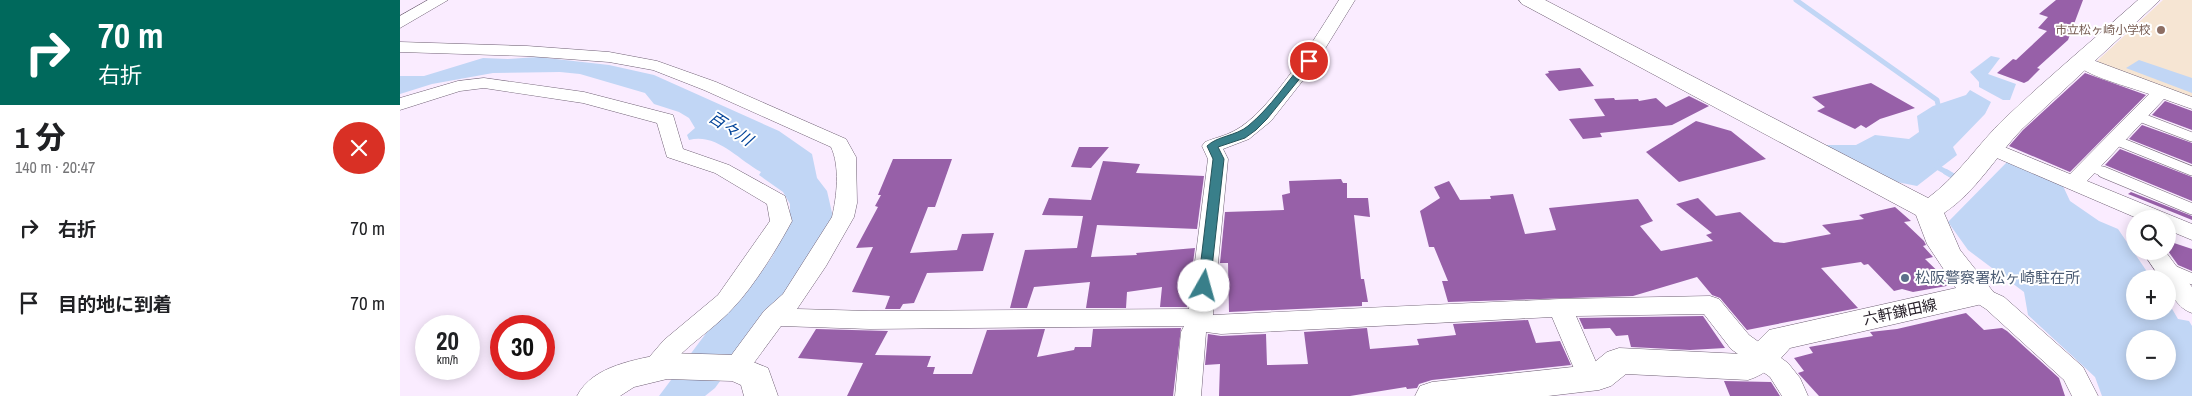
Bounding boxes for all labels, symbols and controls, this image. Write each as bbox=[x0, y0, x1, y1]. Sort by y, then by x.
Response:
text: 70 m bbox=[98, 12, 163, 59]
icon: right bbox=[15, 20, 80, 85]
place label: 市立松ヶ崎小学校 bbox=[2055, 22, 2151, 38]
marker: 市立松ヶ崎小学校 bbox=[2155, 24, 2167, 36]
pin bbox=[1288, 40, 1330, 82]
icon: arrive bbox=[1295, 47, 1323, 75]
text: 右折 bbox=[98, 60, 142, 90]
water label: 百々川 bbox=[705, 106, 759, 151]
text: 1 分 bbox=[15, 117, 66, 157]
button: close bbox=[333, 122, 385, 174]
text: 140 m · 20:47 bbox=[15, 156, 95, 178]
map controls bbox=[2126, 210, 2176, 380]
button: search bbox=[2126, 210, 2176, 260]
icon: right bbox=[15, 214, 43, 242]
text: 70 m bbox=[350, 215, 385, 241]
text: 右折 bbox=[58, 216, 96, 242]
position arrow bbox=[1177, 259, 1229, 311]
place label: 松阪警察署松ヶ崎駐在所 bbox=[1915, 267, 2080, 288]
button: + bbox=[2126, 270, 2176, 320]
marker: 松阪警察署松ヶ崎駐在所 bbox=[1899, 272, 1911, 284]
icon: arrive bbox=[15, 289, 43, 317]
text: 70 m bbox=[350, 290, 385, 316]
text: 目的地に到着 bbox=[58, 291, 172, 317]
street label: 六軒鎌田線 bbox=[1861, 293, 1939, 330]
speed limit sign: 30 bbox=[490, 315, 555, 380]
text: 20 bbox=[436, 324, 459, 358]
button: − bbox=[2126, 330, 2176, 380]
text: km/h bbox=[437, 352, 458, 368]

